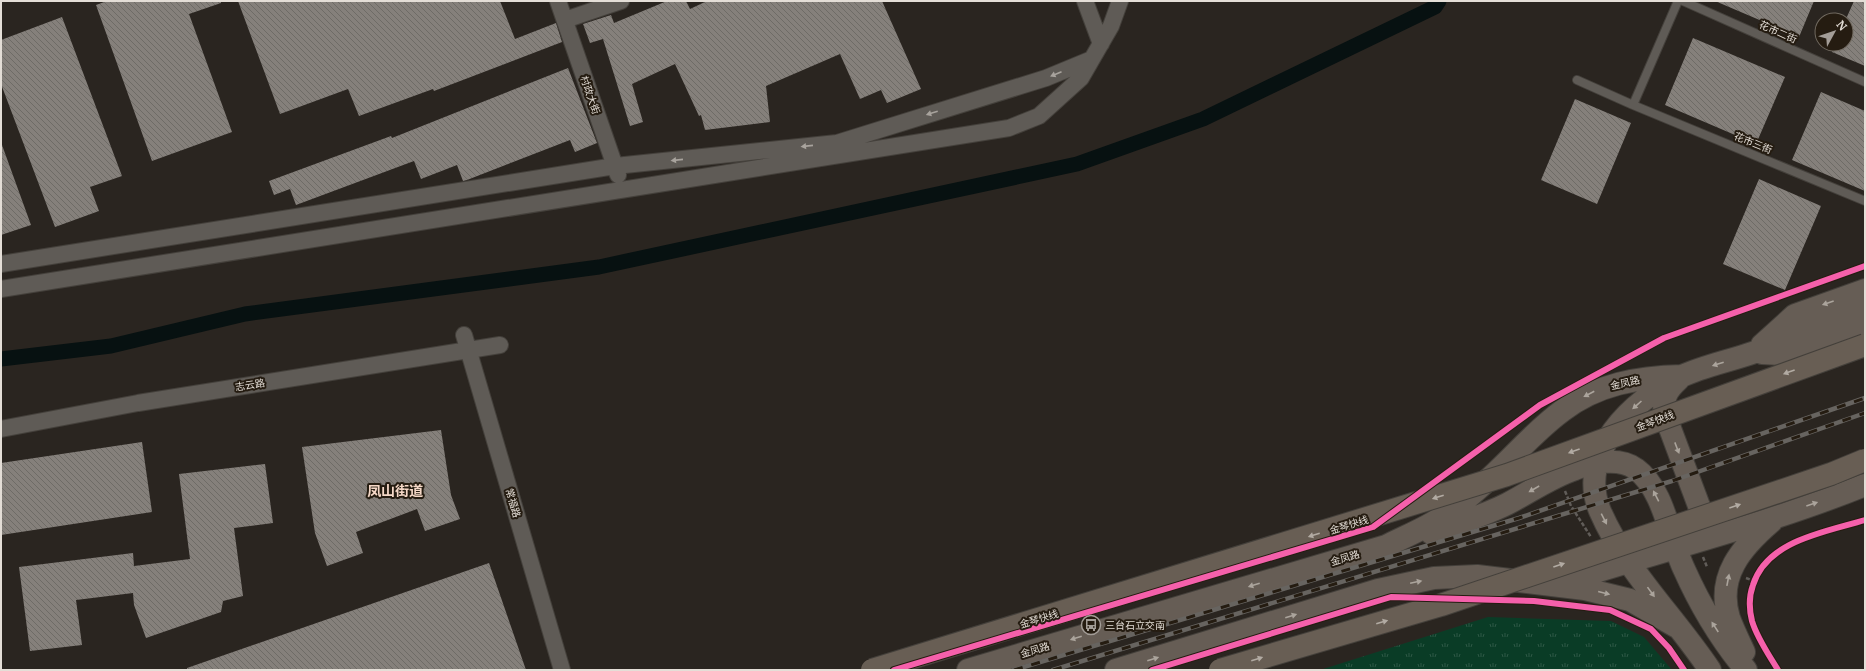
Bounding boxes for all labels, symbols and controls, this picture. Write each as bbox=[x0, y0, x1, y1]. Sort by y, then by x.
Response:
north arrow bbox=[1814, 12, 1854, 52]
street label: 花市二街 bbox=[1757, 18, 1799, 46]
text: N bbox=[1834, 18, 1850, 34]
one-way arrow bbox=[1049, 71, 1061, 77]
street label: 村政大街 bbox=[577, 74, 603, 116]
one-way arrow bbox=[926, 110, 938, 116]
street label: 花市三街 bbox=[1732, 129, 1774, 157]
one-way arrow bbox=[801, 143, 813, 149]
one-way arrow bbox=[671, 156, 683, 163]
one-way arrow bbox=[1822, 301, 1834, 307]
one-way arrow bbox=[1711, 362, 1723, 368]
one-way arrow bbox=[1782, 370, 1794, 376]
street label: 金凤路 bbox=[1609, 373, 1641, 393]
street label: 志云路 bbox=[234, 376, 266, 394]
one-way arrow bbox=[1583, 391, 1595, 398]
one-way arrow bbox=[1632, 400, 1642, 410]
street label: 金琴快线 bbox=[1634, 408, 1676, 434]
one-way arrow bbox=[1675, 443, 1681, 455]
one-way arrow bbox=[1568, 448, 1580, 454]
district label: 凤山街道 bbox=[367, 482, 423, 500]
one-way arrow bbox=[1528, 486, 1540, 493]
street label: 常福路 bbox=[503, 487, 523, 519]
one-way arrow bbox=[1653, 490, 1660, 502]
one-way arrow bbox=[1432, 494, 1444, 500]
one-way arrow bbox=[1807, 501, 1819, 507]
one-way arrow bbox=[1730, 502, 1742, 508]
street label: 金琴快线 bbox=[1328, 513, 1370, 537]
one-way arrow bbox=[1601, 514, 1608, 525]
one-way arrow bbox=[1308, 532, 1320, 538]
street label: 金凤路 bbox=[1329, 547, 1361, 569]
one-way arrow bbox=[1553, 562, 1565, 568]
one-way arrow bbox=[1726, 574, 1732, 586]
one-way arrow bbox=[1410, 578, 1422, 584]
one-way arrow bbox=[1248, 582, 1260, 588]
one-way arrow bbox=[1647, 586, 1655, 597]
one-way arrow bbox=[1598, 591, 1610, 597]
street label: 金琴快线 bbox=[1018, 607, 1060, 631]
one-way arrow bbox=[1285, 613, 1297, 619]
bus stop icon: 三台石立交南 bbox=[1080, 614, 1102, 636]
place label: 三台石立交南 bbox=[1105, 619, 1165, 632]
one-way arrow bbox=[1376, 619, 1388, 625]
one-way arrow bbox=[1711, 622, 1719, 632]
one-way arrow bbox=[1070, 635, 1082, 641]
street label: 金凤路 bbox=[1019, 639, 1051, 661]
one-way arrow bbox=[1147, 656, 1159, 662]
one-way arrow bbox=[1252, 656, 1264, 662]

